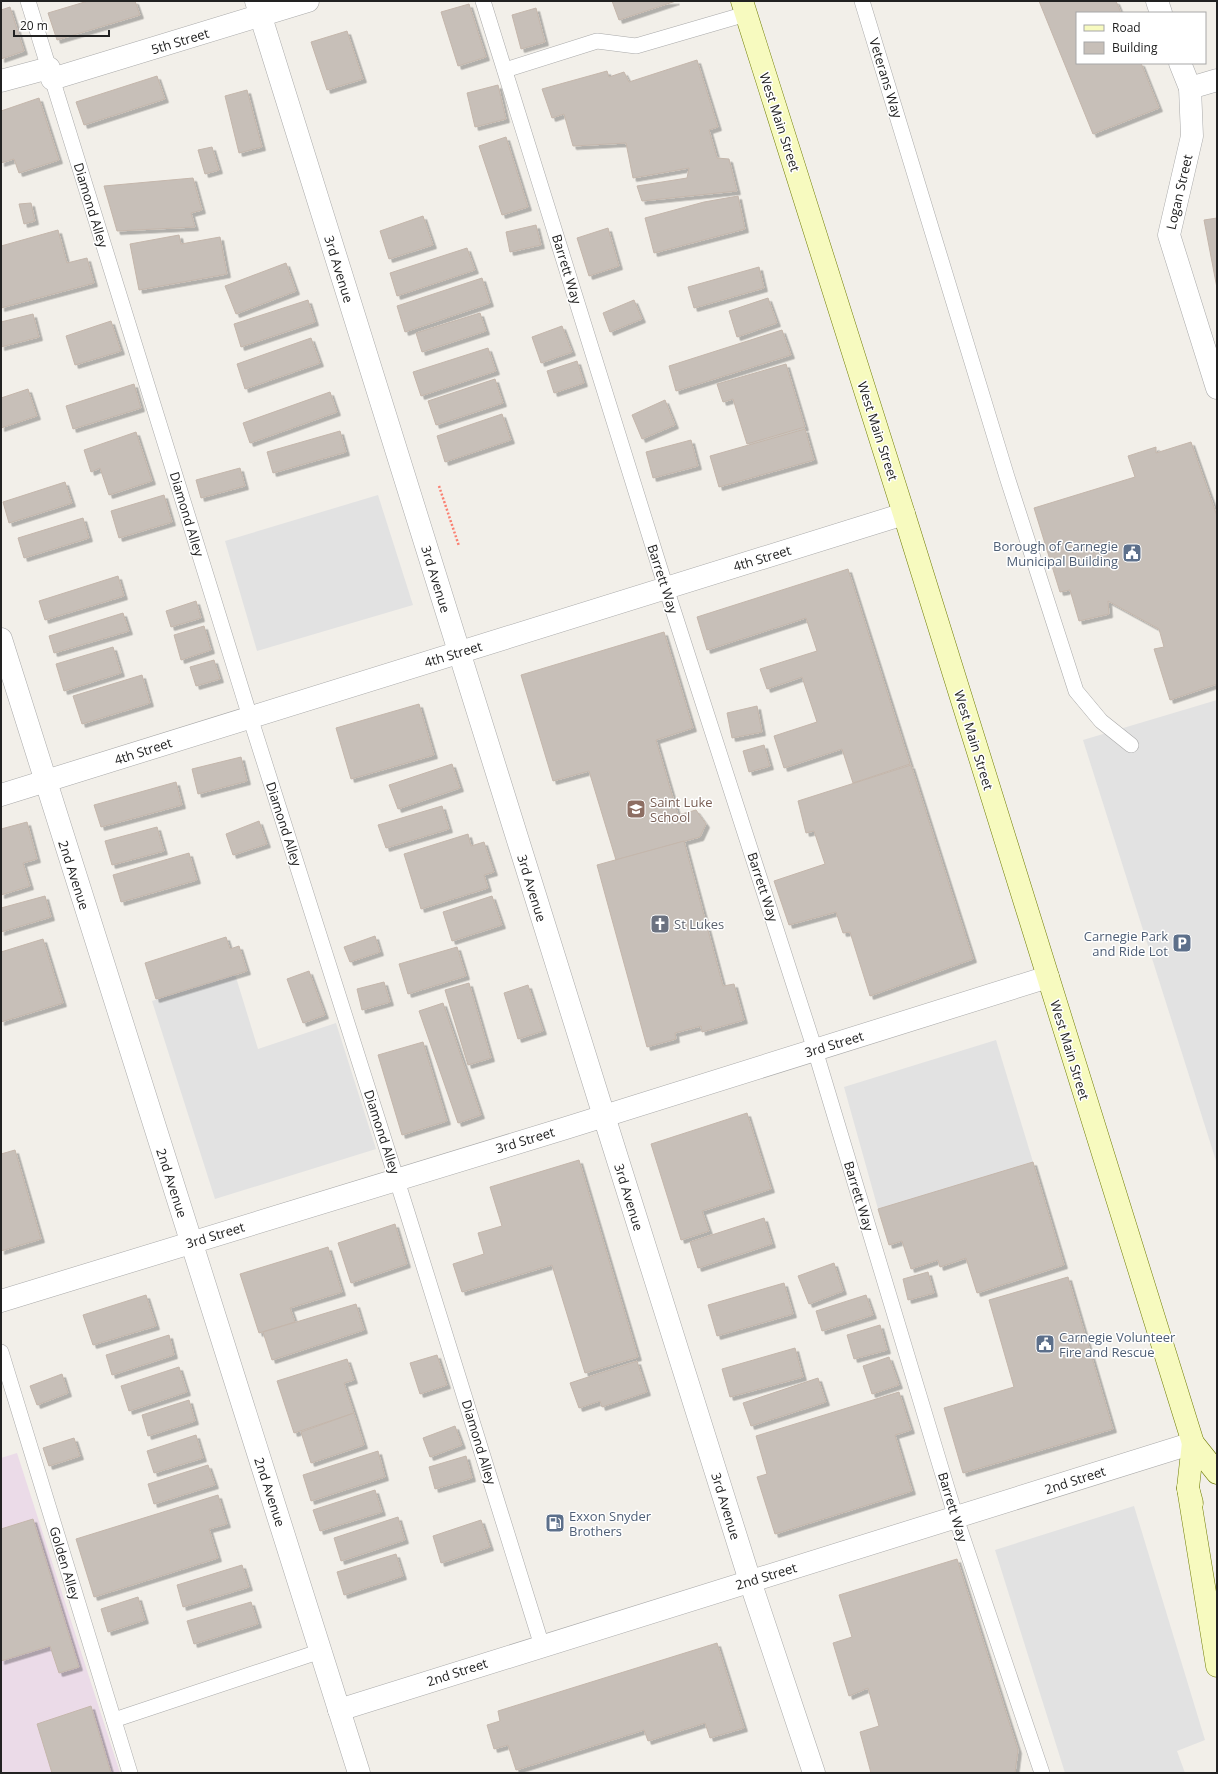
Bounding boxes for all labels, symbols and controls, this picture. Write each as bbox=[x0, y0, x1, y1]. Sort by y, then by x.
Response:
scale bar bbox=[14, 12, 109, 38]
legend bbox=[1076, 12, 1206, 64]
text: 20 m bbox=[20, 17, 48, 34]
text: Road bbox=[1112, 19, 1141, 36]
street label: 5th Street bbox=[149, 24, 212, 58]
street label: Veterans Way bbox=[865, 36, 907, 121]
text: Building bbox=[1112, 39, 1158, 56]
street label: West Main Street bbox=[755, 70, 805, 174]
street label: Logan Street bbox=[1162, 152, 1196, 231]
street label: Diamond Alley bbox=[70, 160, 113, 250]
street label: Barrett Way bbox=[548, 232, 586, 306]
street label: 3rd Avenue bbox=[320, 233, 358, 305]
street label: West Main Street bbox=[853, 379, 903, 483]
street label: Diamond Alley bbox=[166, 469, 209, 559]
place label: Borough of Carnegie Municipal Building bbox=[993, 537, 1118, 570]
street label: 4th Street bbox=[731, 541, 794, 575]
street label: Barrett Way bbox=[643, 542, 683, 616]
public building icon: Borough of Carnegie Municipal Building bbox=[1121, 542, 1143, 564]
street label: 3rd Avenue bbox=[417, 543, 455, 615]
street label: 4th Street bbox=[422, 637, 485, 671]
street label: West Main Street bbox=[950, 688, 998, 792]
street label: 4th Street bbox=[112, 733, 175, 769]
street label: Diamond Alley bbox=[262, 780, 306, 869]
place label: Saint Luke School bbox=[650, 793, 713, 826]
school or university icon: Saint Luke School bbox=[625, 798, 647, 820]
street label: 2nd Avenue bbox=[54, 838, 94, 912]
street label: Barrett Way bbox=[743, 850, 783, 924]
street label: 3rd Avenue bbox=[513, 852, 551, 924]
church icon: St Lukes bbox=[649, 913, 671, 935]
place label: St Lukes bbox=[674, 915, 724, 933]
place label: Carnegie Park and Ride Lot bbox=[1084, 927, 1168, 960]
parking icon: Carnegie Park and Ride Lot bbox=[1171, 932, 1193, 954]
street label: West Main Street bbox=[1046, 998, 1094, 1102]
street label: 3rd Street bbox=[802, 1026, 866, 1061]
street label: Diamond Alley bbox=[360, 1088, 404, 1177]
street label: 3rd Street bbox=[493, 1122, 557, 1157]
street label: 2nd Avenue bbox=[152, 1146, 192, 1220]
street label: Barrett Way bbox=[840, 1159, 878, 1233]
street label: 3rd Avenue bbox=[610, 1161, 648, 1233]
street label: 3rd Street bbox=[183, 1217, 247, 1252]
place label: Carnegie Volunteer Fire and Rescue bbox=[1059, 1328, 1176, 1361]
public building icon: Carnegie Volunteer Fire and Rescue bbox=[1034, 1333, 1056, 1355]
street label: Diamond Alley bbox=[458, 1397, 501, 1487]
street label: 2nd Avenue bbox=[250, 1455, 290, 1529]
street label: 2nd Street bbox=[1042, 1462, 1108, 1498]
street label: 3rd Avenue bbox=[707, 1470, 745, 1542]
street label: Barrett Way bbox=[934, 1470, 972, 1544]
place label: Exxon Snyder Brothers bbox=[569, 1507, 652, 1540]
fuel station icon: Exxon Snyder Brothers bbox=[544, 1512, 566, 1534]
street label: Golden Alley bbox=[45, 1524, 85, 1602]
street label: 2nd Street bbox=[733, 1558, 799, 1594]
street label: 2nd Street bbox=[424, 1654, 490, 1690]

